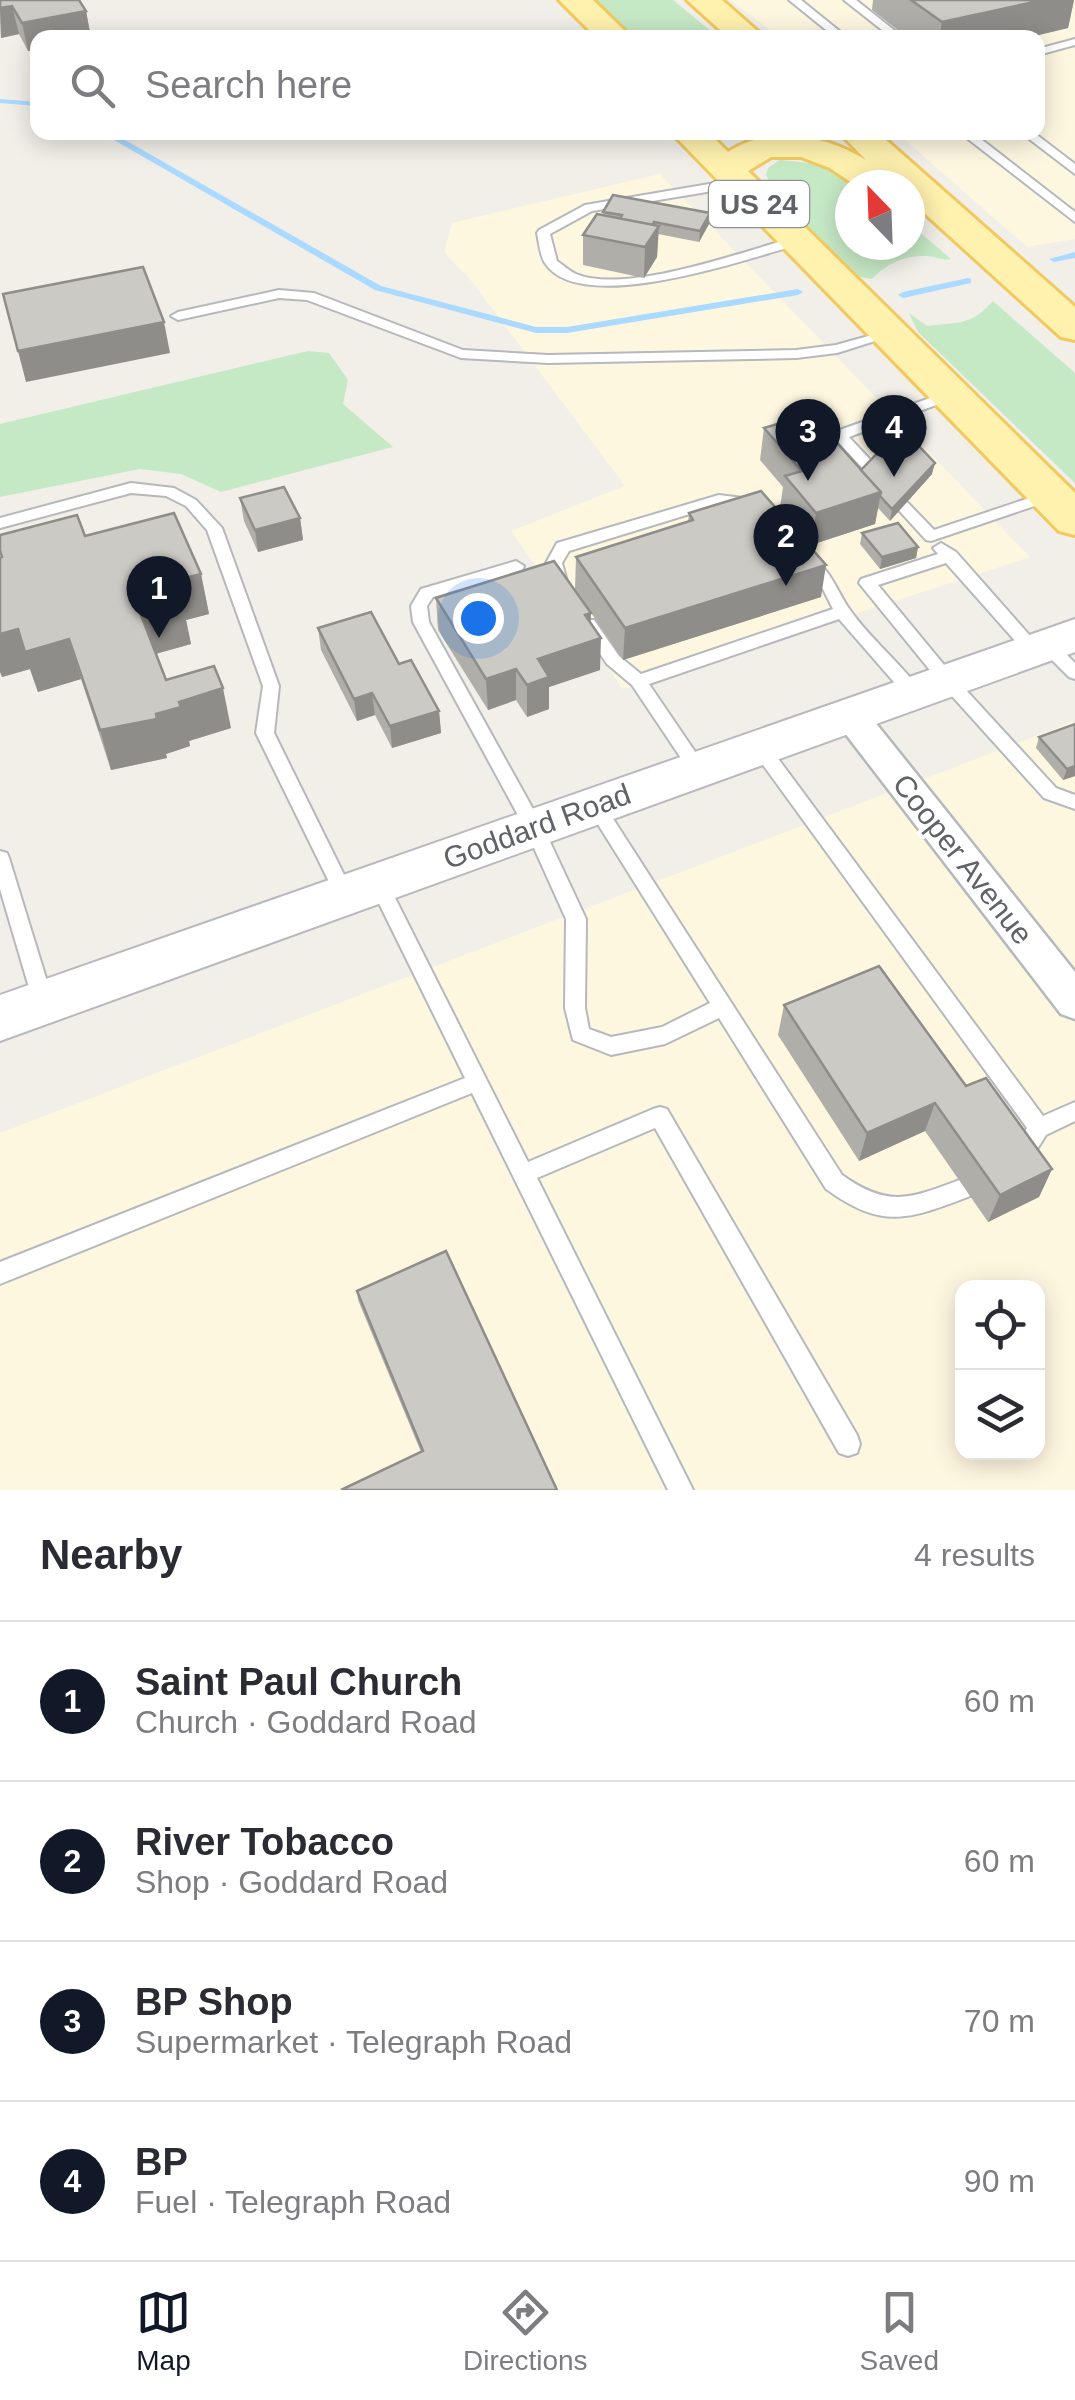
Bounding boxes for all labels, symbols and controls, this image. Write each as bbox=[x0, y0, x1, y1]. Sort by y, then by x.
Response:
search box bbox=[30, 30, 1045, 140]
icon: search bbox=[65, 58, 120, 113]
text: Search here bbox=[145, 64, 352, 106]
north arrow bbox=[835, 170, 925, 260]
road number: US 24 bbox=[709, 181, 809, 227]
pin: 4 bbox=[862, 394, 926, 477]
pin: 3 bbox=[776, 398, 840, 481]
pin: 2 bbox=[754, 504, 818, 586]
pin: 1 bbox=[126, 556, 192, 638]
your location bbox=[453, 593, 504, 644]
street label: Cooper Avenue bbox=[886, 768, 1040, 950]
street label: Goddard Road bbox=[439, 777, 635, 875]
map controls bbox=[955, 1280, 1045, 1460]
button: locate bbox=[955, 1280, 1045, 1370]
button: layers bbox=[955, 1370, 1045, 1460]
text: Nearby bbox=[40, 1531, 182, 1578]
text: 4 results bbox=[914, 1537, 1035, 1573]
text: Saint Paul Church bbox=[135, 1661, 462, 1703]
text: 1 bbox=[64, 1683, 81, 1719]
text: 60 m bbox=[964, 1683, 1035, 1719]
text: Church · Goddard Road bbox=[135, 1704, 477, 1740]
text: River Tobacco bbox=[135, 1821, 394, 1863]
text: 2 bbox=[64, 1843, 81, 1879]
text: 60 m bbox=[964, 1843, 1035, 1879]
text: Shop · Goddard Road bbox=[135, 1864, 448, 1900]
text: BP Shop bbox=[135, 1981, 293, 2023]
text: 3 bbox=[64, 2003, 81, 2039]
text: 70 m bbox=[964, 2003, 1035, 2039]
text: Supermarket · Telegraph Road bbox=[135, 2024, 572, 2060]
text: BP bbox=[135, 2141, 188, 2183]
text: 4 bbox=[64, 2163, 81, 2199]
text: 90 m bbox=[964, 2163, 1035, 2199]
text: Fuel · Telegraph Road bbox=[135, 2184, 451, 2220]
tab: Map bbox=[136, 2285, 191, 2377]
tab: Directions bbox=[463, 2285, 588, 2377]
tab: Saved bbox=[860, 2285, 939, 2377]

